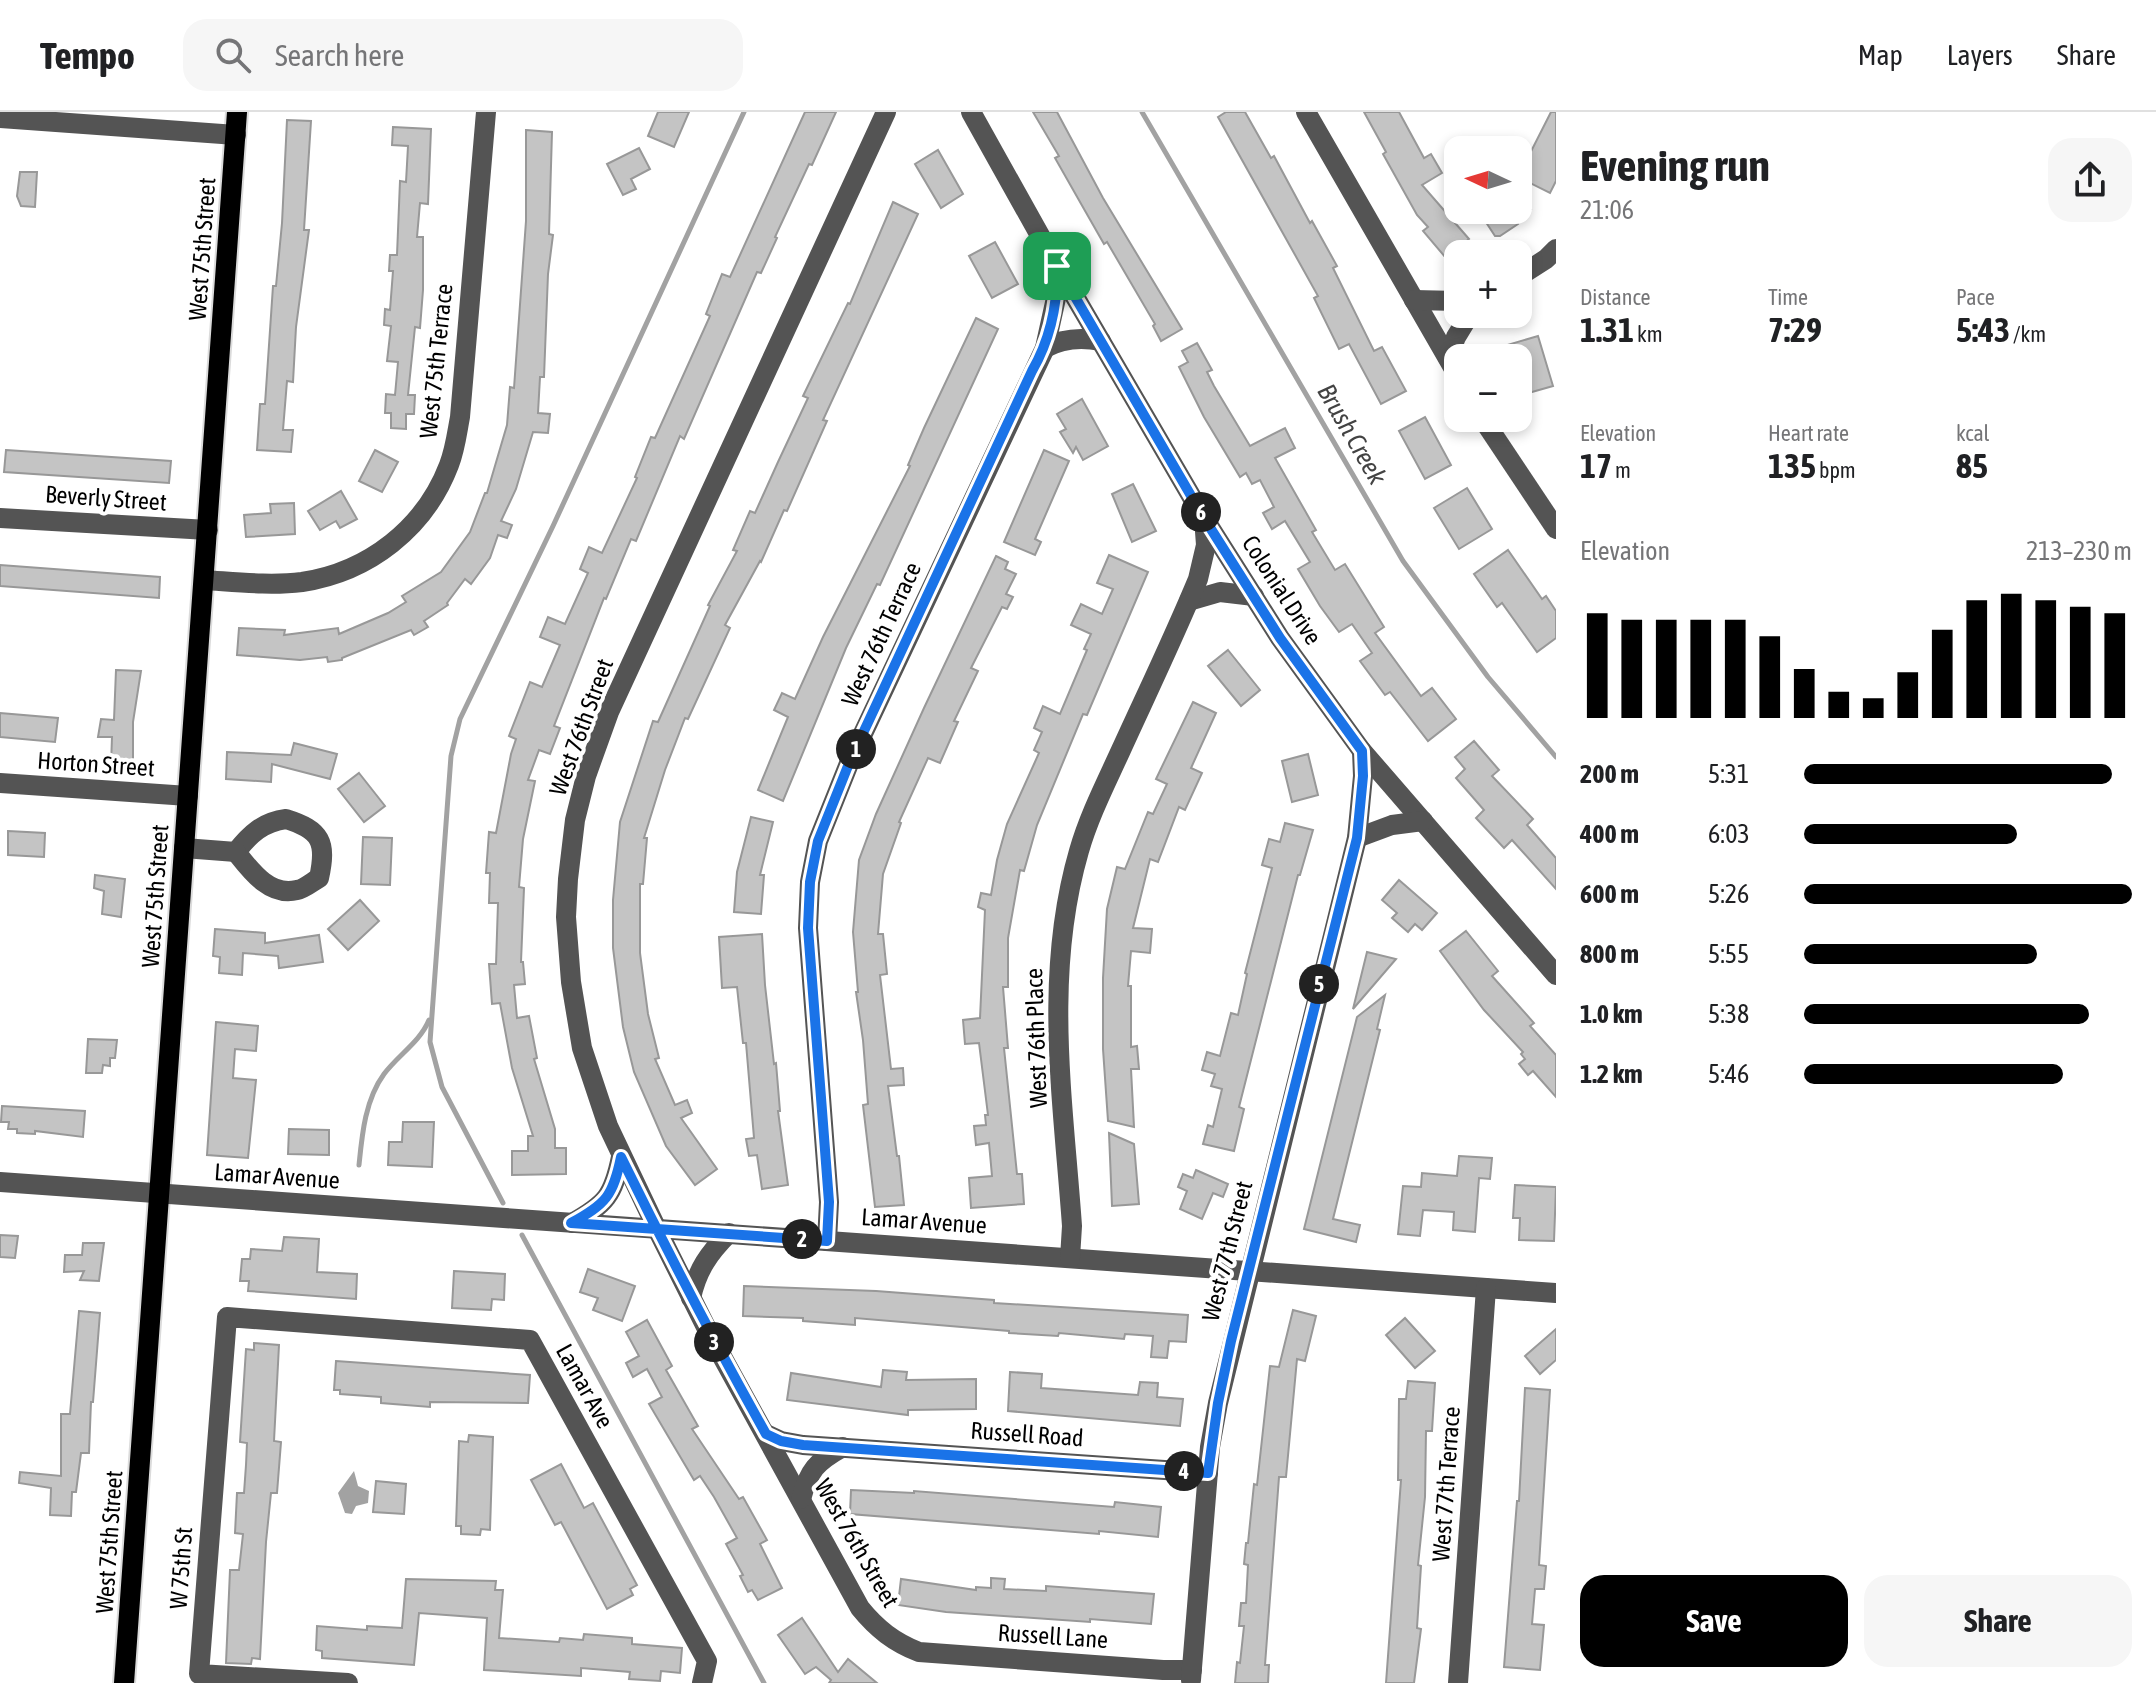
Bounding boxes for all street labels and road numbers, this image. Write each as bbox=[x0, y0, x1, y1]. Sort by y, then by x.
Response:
street label: West 75th Street bbox=[184, 176, 220, 321]
street label: West 75th Terrace bbox=[414, 282, 458, 440]
street label: Beverly Street bbox=[44, 480, 168, 516]
street label: Colonial Drive bbox=[1237, 531, 1327, 649]
street label: West 76th Terrace bbox=[836, 558, 926, 710]
street label: West 76th Street bbox=[544, 655, 618, 799]
street label: Horton Street bbox=[36, 746, 156, 782]
street label: West 75th Street bbox=[137, 823, 173, 968]
street label: West 76th Place bbox=[1020, 968, 1052, 1108]
street label: Lamar Avenue bbox=[213, 1158, 341, 1194]
street label: West 77th Street bbox=[1197, 1178, 1257, 1324]
street label: Lamar Avenue bbox=[860, 1203, 988, 1239]
street label: Lamar Ave bbox=[551, 1339, 619, 1433]
street label: West 77th Terrace bbox=[1427, 1406, 1465, 1562]
street label: Russell Road bbox=[970, 1417, 1084, 1451]
street label: West 75th Street bbox=[91, 1469, 127, 1614]
street label: West 76th Street bbox=[809, 1474, 905, 1612]
street label: W 75th St bbox=[165, 1526, 197, 1610]
street label: Russell Lane bbox=[997, 1619, 1109, 1653]

